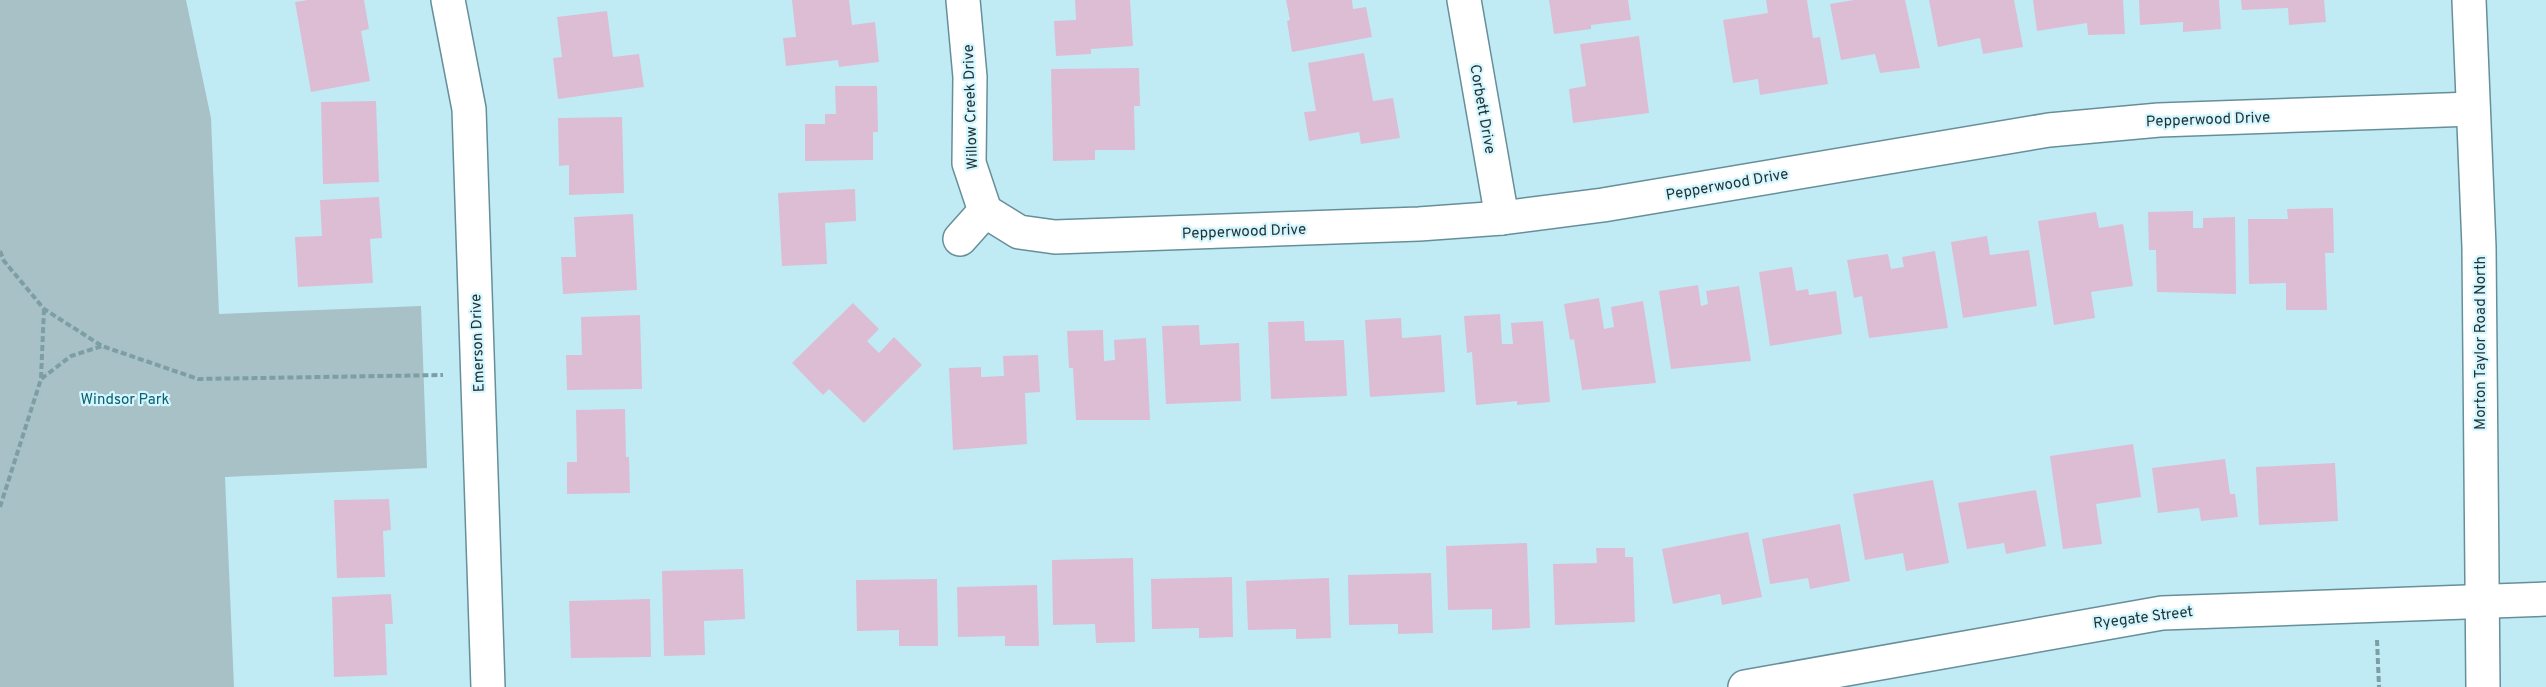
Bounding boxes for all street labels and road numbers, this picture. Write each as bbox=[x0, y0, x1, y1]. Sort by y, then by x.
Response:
street label: Willow Creek Drive bbox=[960, 44, 983, 170]
street label: Corbett Drive bbox=[1464, 63, 1499, 156]
street label: Pepperwood Drive bbox=[2146, 109, 2270, 132]
street label: Pepperwood Drive bbox=[1664, 165, 1790, 206]
street label: Pepperwood Drive bbox=[1182, 221, 1306, 244]
street label: Morton Taylor Road North bbox=[2472, 256, 2491, 430]
street label: Emerson Drive bbox=[467, 293, 490, 392]
street label: Ryegate Street bbox=[2092, 603, 2194, 634]

